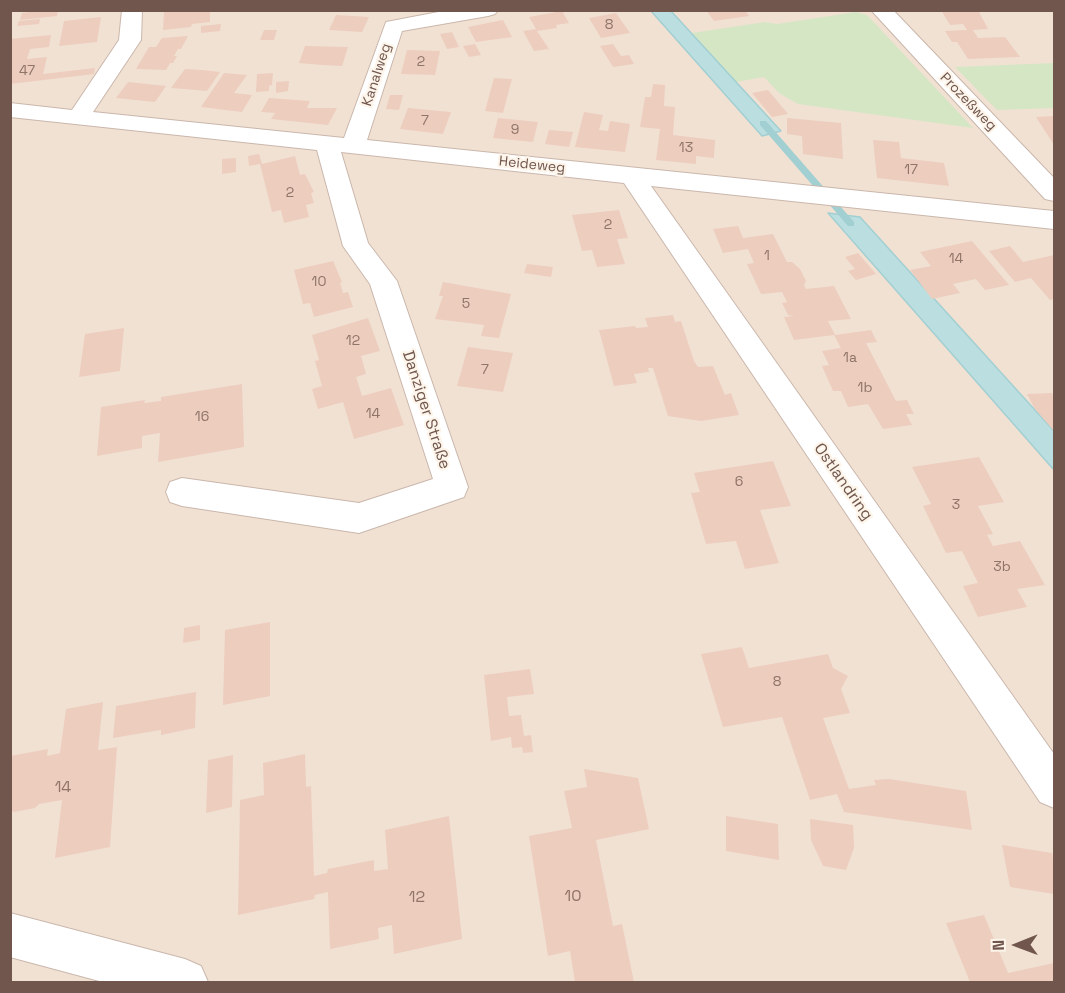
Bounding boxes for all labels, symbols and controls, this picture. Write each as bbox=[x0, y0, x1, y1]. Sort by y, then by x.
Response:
house number: 8 bbox=[605, 17, 613, 33]
street label: Kanalweg bbox=[359, 41, 395, 109]
house number: 2 bbox=[417, 54, 425, 70]
house number: 47 bbox=[19, 63, 35, 79]
street label: Prozeßweg bbox=[936, 70, 1000, 134]
house number: 7 bbox=[421, 113, 429, 129]
house number: 9 bbox=[511, 122, 519, 138]
house number: 13 bbox=[679, 140, 693, 156]
street label: Heideweg bbox=[498, 153, 566, 177]
house number: 17 bbox=[904, 162, 918, 178]
house number: 2 bbox=[286, 185, 294, 201]
house number: 2 bbox=[604, 217, 612, 233]
house number: 1 bbox=[764, 248, 770, 264]
house number: 14 bbox=[949, 251, 963, 267]
house number: 10 bbox=[312, 274, 326, 290]
house number: 5 bbox=[462, 296, 470, 312]
house number: 12 bbox=[346, 333, 360, 349]
street label: Danziger Straße bbox=[398, 348, 454, 472]
house number: 1a bbox=[843, 350, 857, 366]
house number: 7 bbox=[481, 362, 489, 378]
house number: 1b bbox=[858, 380, 872, 396]
house number: 14 bbox=[366, 406, 380, 422]
house number: 16 bbox=[195, 409, 209, 425]
street label: Ostlandring bbox=[809, 440, 877, 524]
house number: 6 bbox=[735, 474, 743, 490]
house number: 3 bbox=[952, 497, 960, 513]
house number: 3b bbox=[993, 559, 1011, 575]
house number: 8 bbox=[773, 674, 781, 690]
house number: 14 bbox=[55, 778, 71, 798]
house number: 10 bbox=[565, 887, 581, 907]
house number: 12 bbox=[409, 888, 425, 908]
north arrow bbox=[987, 915, 1047, 975]
text: N bbox=[988, 940, 1009, 951]

